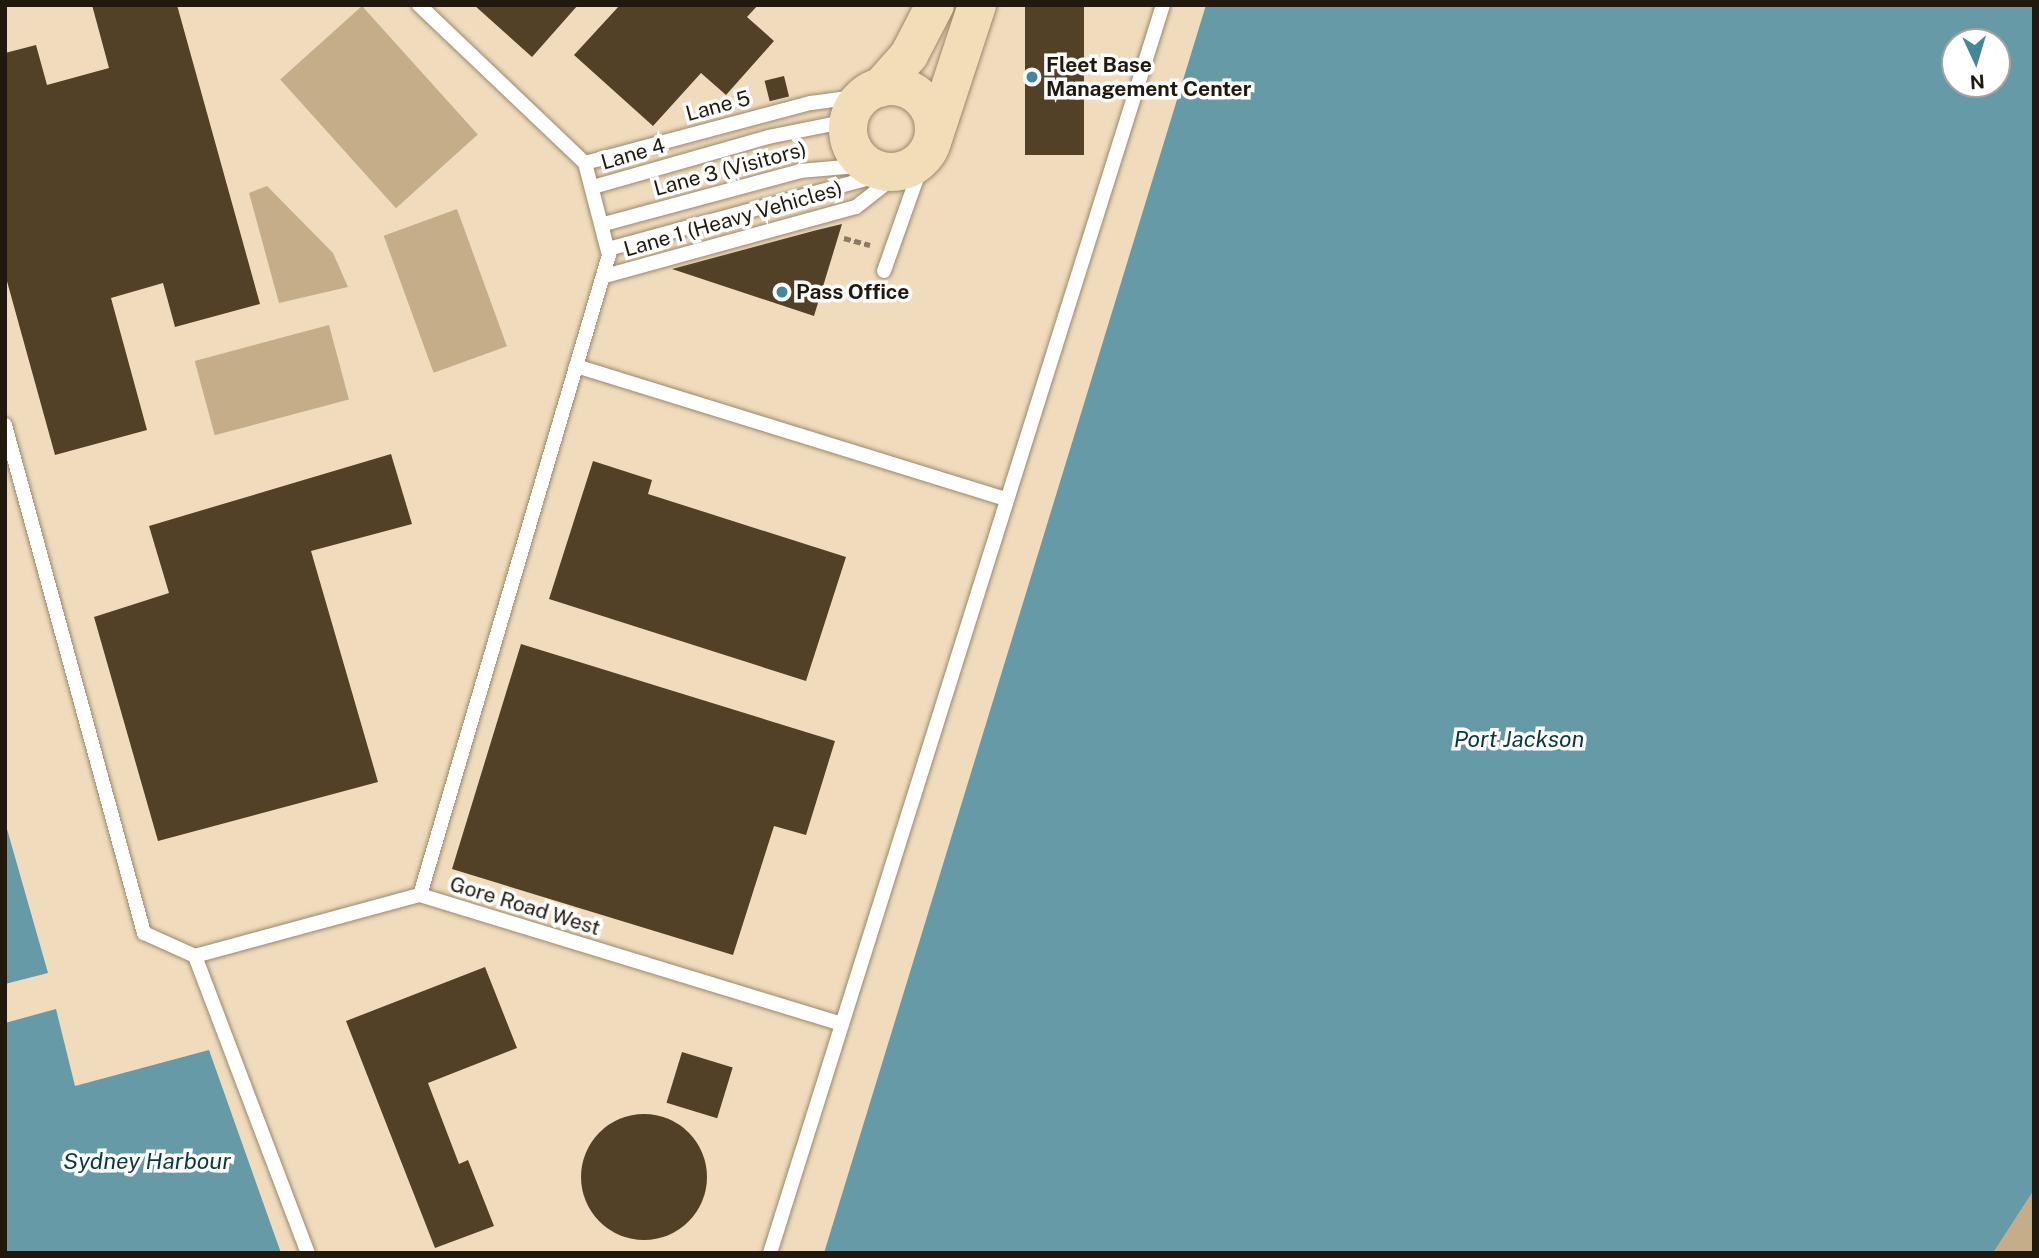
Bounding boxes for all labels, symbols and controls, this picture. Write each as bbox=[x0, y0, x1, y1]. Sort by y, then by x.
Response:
north arrow bbox=[1941, 28, 2011, 98]
place label: Fleet Base Management Center bbox=[1046, 52, 1251, 102]
marker: Fleet Base Management Center bbox=[1024, 69, 1040, 85]
text: N bbox=[1969, 70, 1986, 93]
street label: Lane 5 bbox=[683, 85, 753, 127]
street label: Lane 4 bbox=[598, 133, 668, 175]
street label: Lane 3 (Visitors) bbox=[651, 136, 809, 202]
street label: Lane 1 (Heavy Vehicles) bbox=[620, 176, 846, 262]
place label: Pass Office bbox=[796, 279, 910, 305]
marker: Pass Office bbox=[774, 284, 790, 300]
water label: Port Jackson bbox=[1454, 725, 1584, 753]
street label: Gore Road West bbox=[446, 871, 604, 941]
water label: Sydney Harbour bbox=[63, 1147, 231, 1175]

